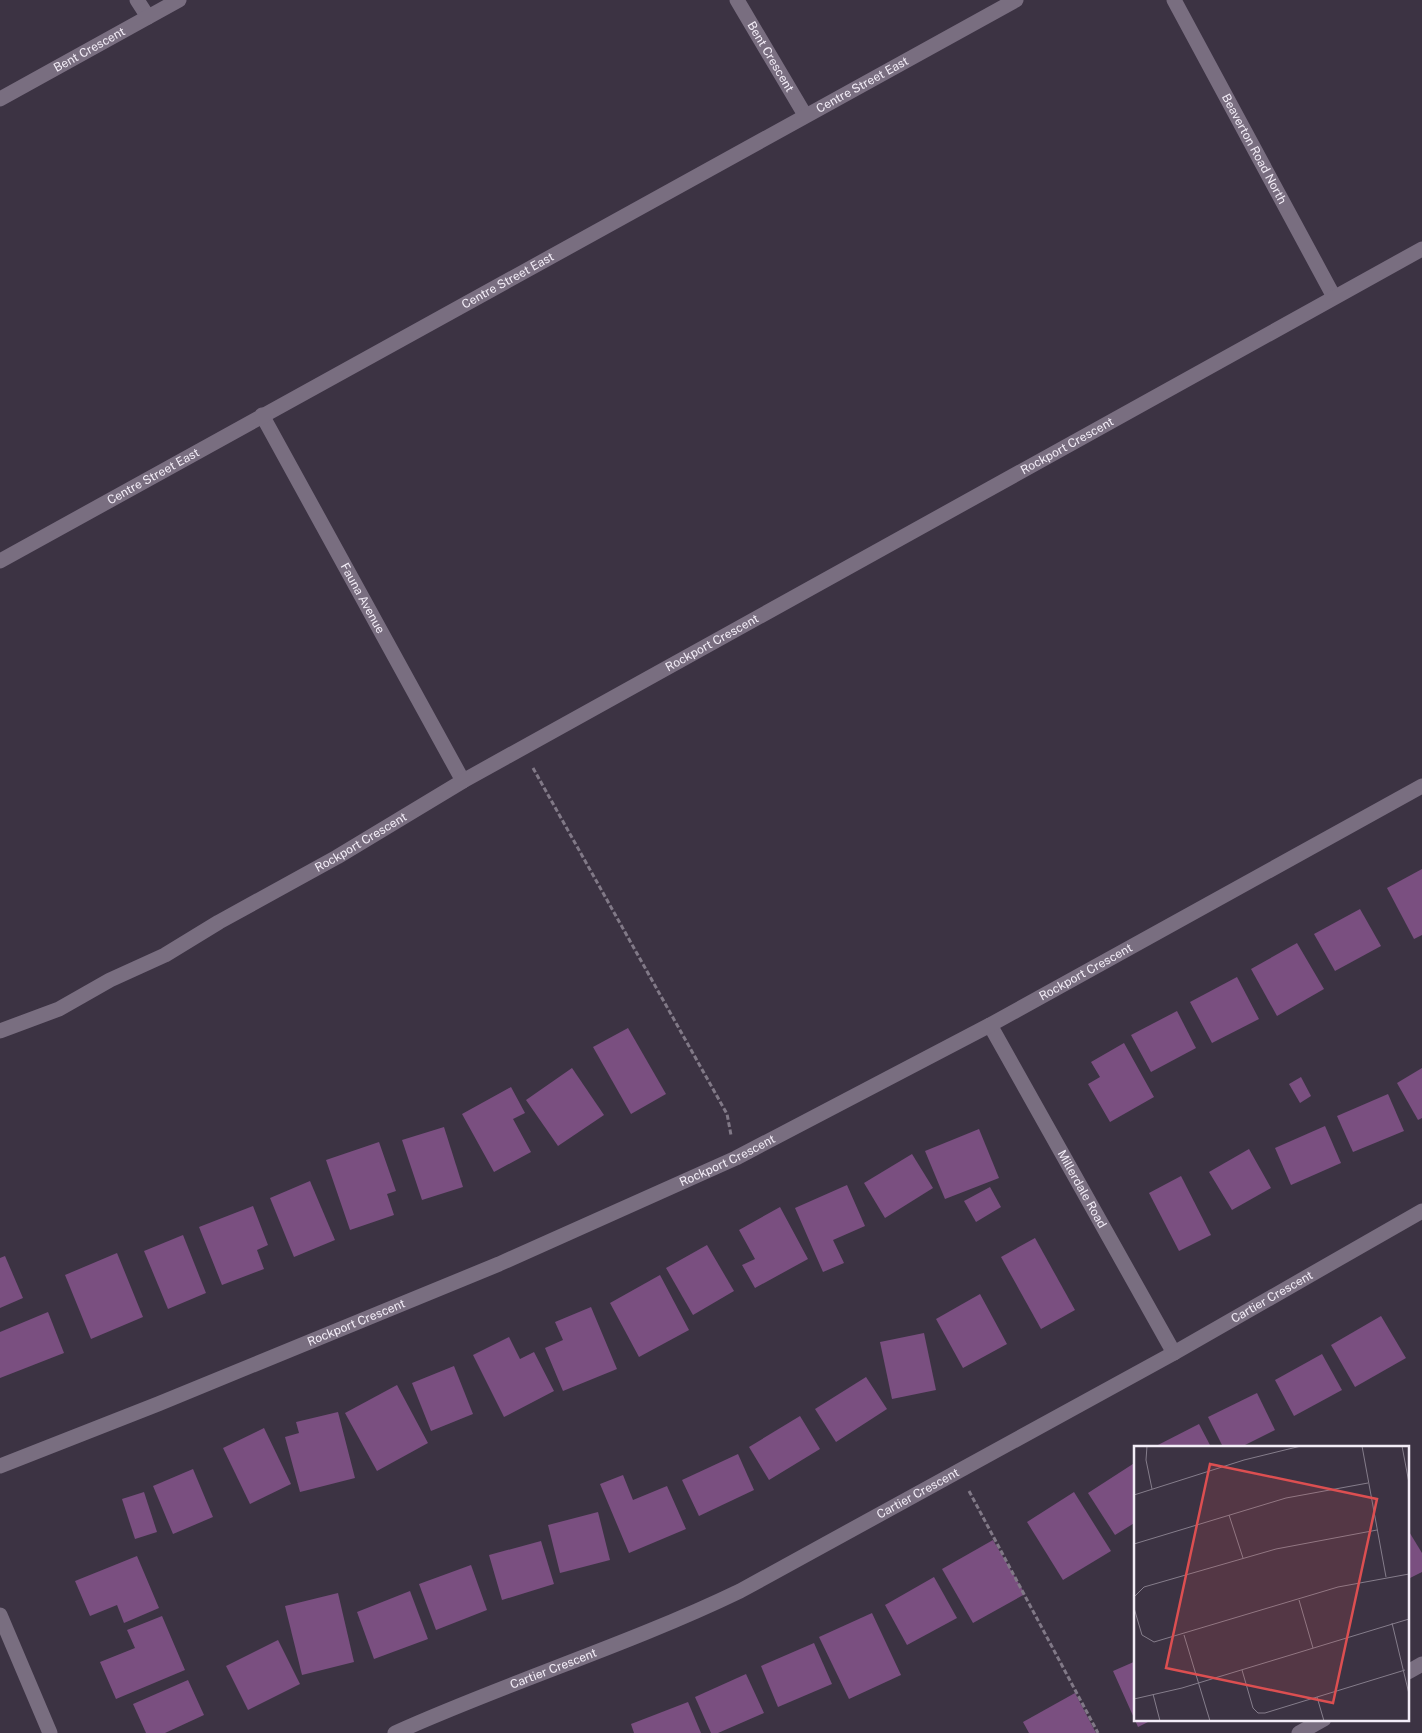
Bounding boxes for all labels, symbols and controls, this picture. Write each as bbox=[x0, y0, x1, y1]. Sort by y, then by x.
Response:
street label: Bent Crescent bbox=[744, 19, 797, 95]
street label: Bent Crescent bbox=[51, 24, 128, 75]
street label: Centre Street East bbox=[814, 54, 911, 116]
street label: Beaverton Road North bbox=[1219, 91, 1290, 206]
street label: Centre Street East bbox=[459, 249, 557, 312]
street label: Rockport Crescent bbox=[1018, 414, 1116, 477]
street label: Centre Street East bbox=[105, 445, 202, 507]
street label: Fauna Avenue bbox=[338, 560, 388, 636]
street label: Rockport Crescent bbox=[663, 611, 761, 674]
street label: Rockport Crescent bbox=[312, 809, 410, 875]
street label: Rockport Crescent bbox=[1037, 941, 1135, 1003]
street label: Rockport Crescent bbox=[677, 1132, 778, 1189]
street label: Millerdale Road bbox=[1055, 1148, 1109, 1230]
street label: Cartier Crescent bbox=[1229, 1268, 1316, 1326]
street label: Rockport Crescent bbox=[305, 1296, 407, 1349]
inset map bbox=[1134, 1446, 1410, 1720]
street label: Cartier Crescent bbox=[874, 1465, 962, 1522]
street label: Cartier Crescent bbox=[508, 1646, 599, 1692]

